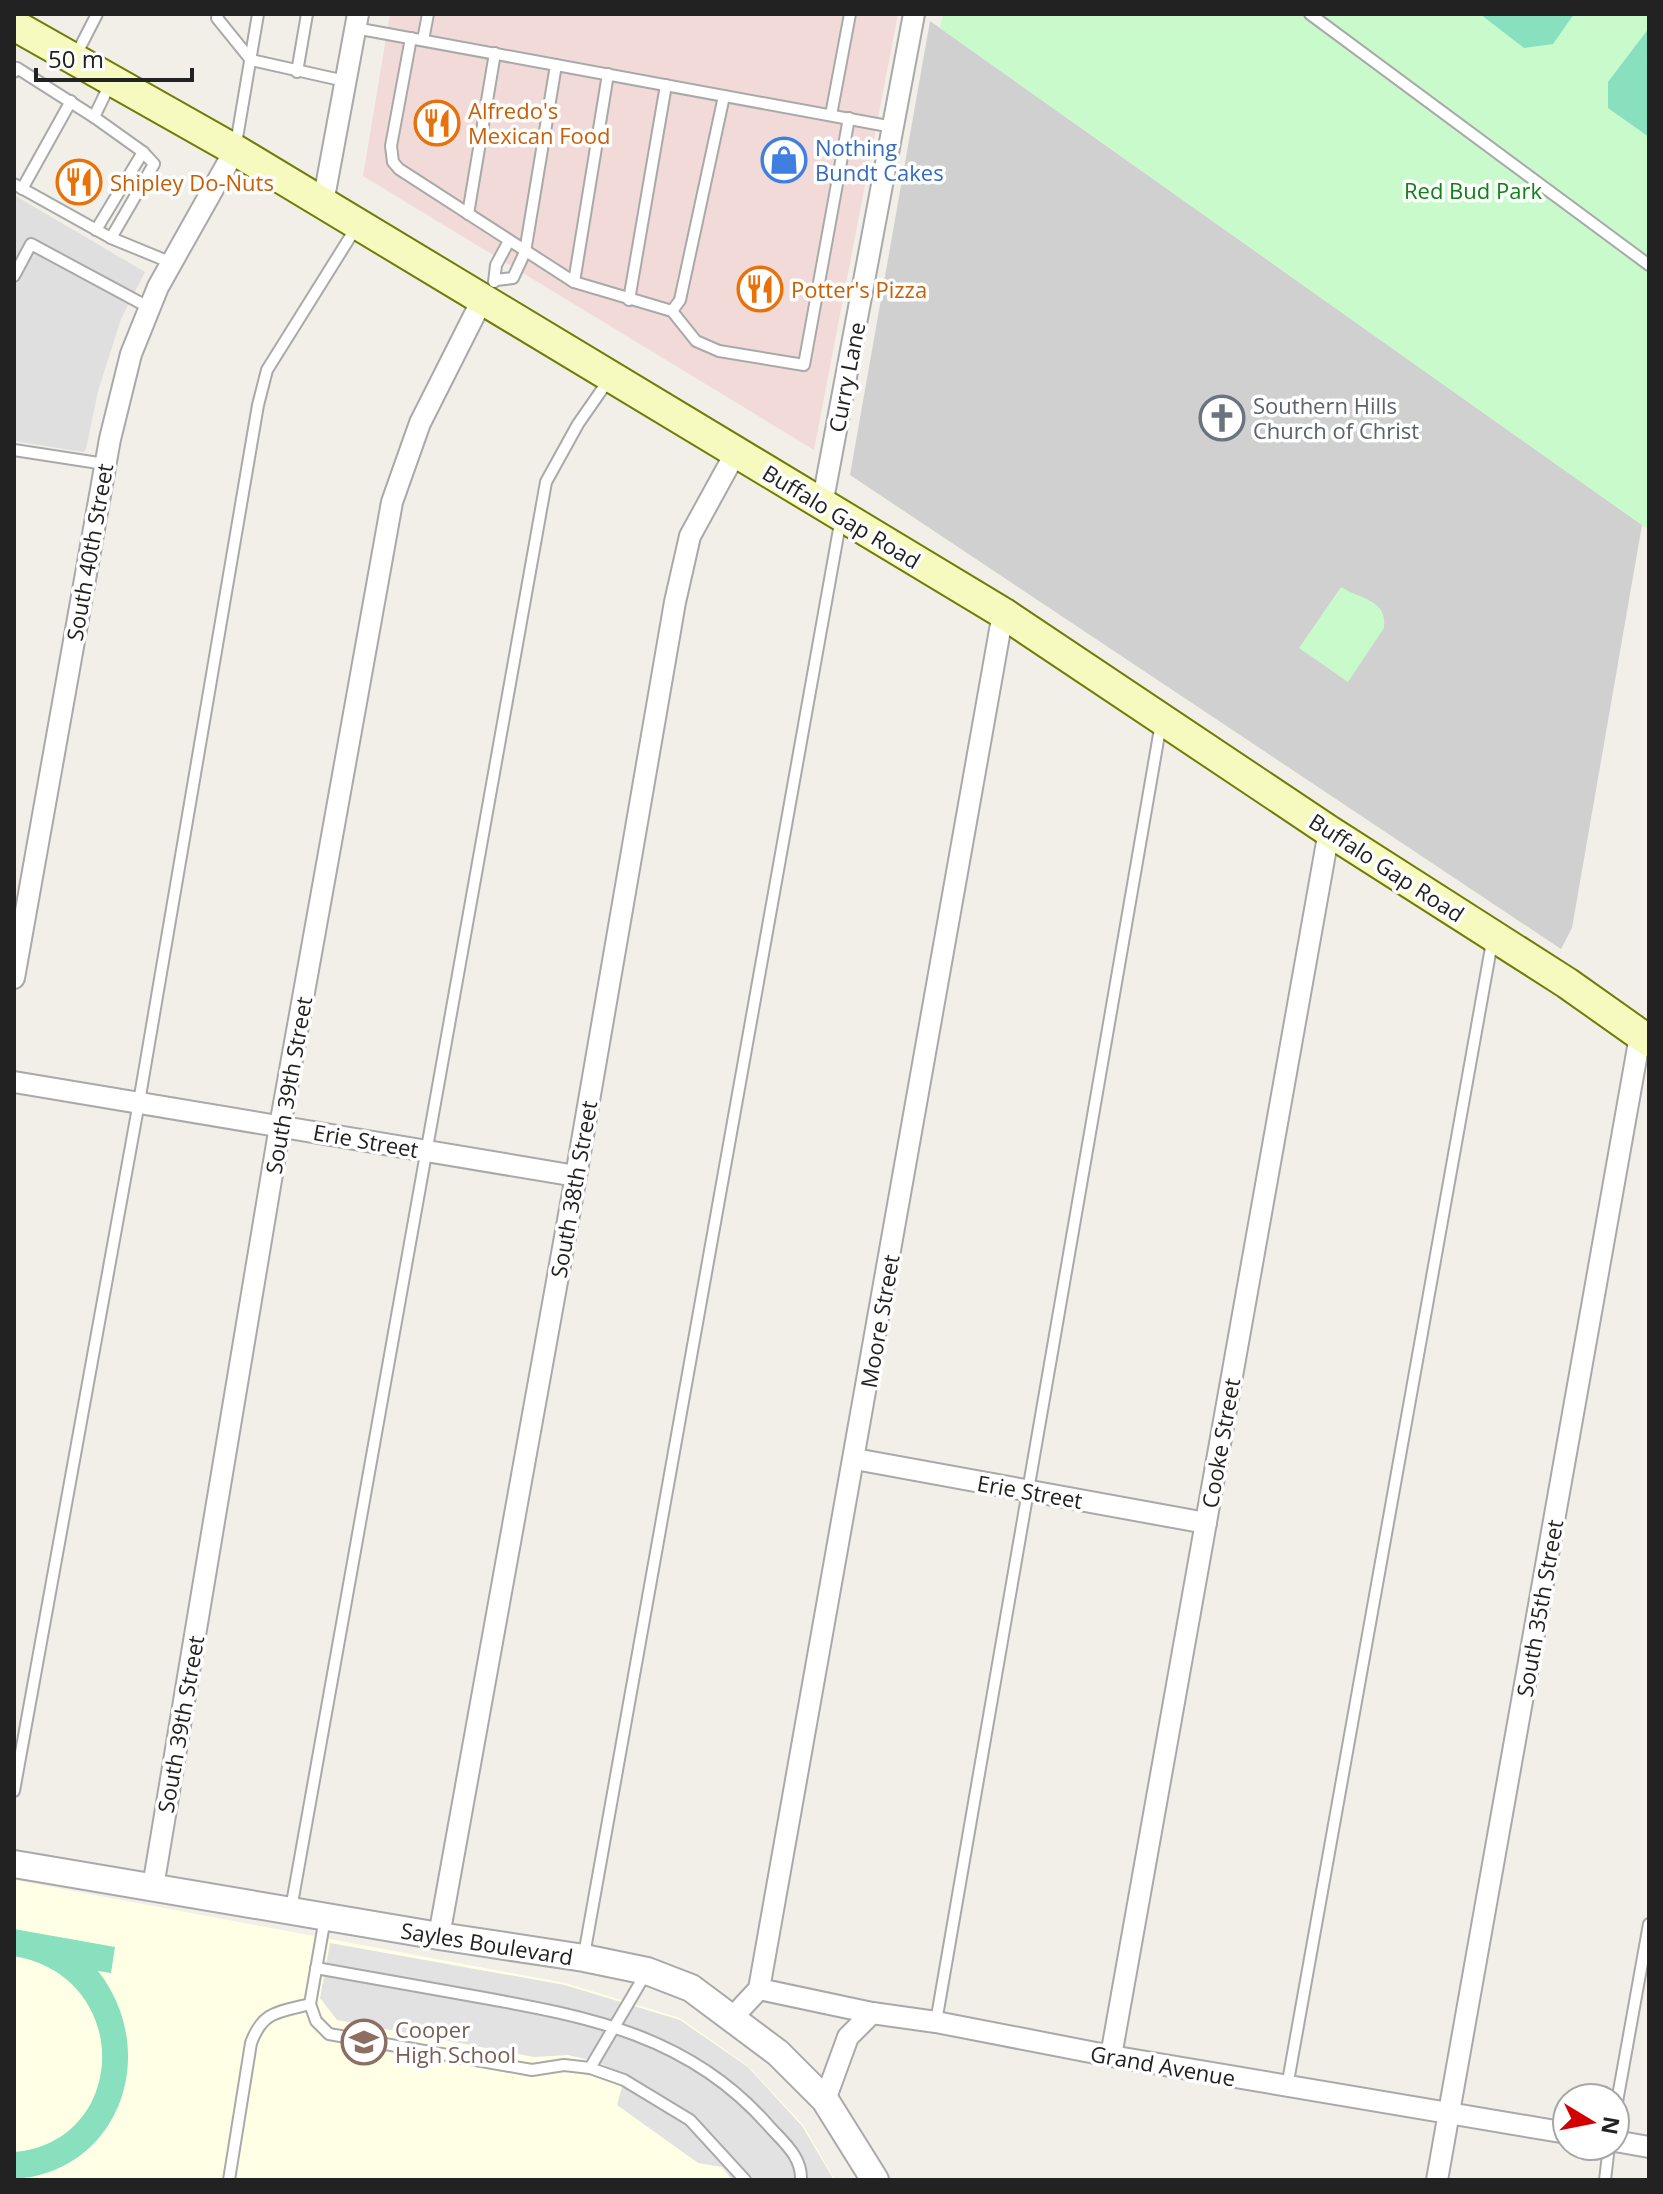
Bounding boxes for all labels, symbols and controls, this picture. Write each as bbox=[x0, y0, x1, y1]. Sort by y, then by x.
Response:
scale bar bbox=[36, 32, 192, 82]
text: 50 m bbox=[48, 42, 104, 75]
place label: Alfredo's Mexican Food bbox=[468, 95, 610, 150]
restaurant icon: Alfredo's Mexican Food bbox=[413, 99, 461, 147]
place label: Nothing Bundt Cakes bbox=[815, 132, 944, 187]
shop icon: Nothing Bundt Cakes bbox=[760, 136, 808, 184]
restaurant icon: Shipley Do-Nuts bbox=[55, 158, 103, 206]
place label: Shipley Do-Nuts bbox=[110, 167, 274, 197]
park label: Red Bud Park bbox=[1404, 175, 1542, 205]
restaurant icon: Potter's Pizza bbox=[736, 265, 784, 313]
place label: Potter's Pizza bbox=[791, 274, 927, 304]
street label: Curry Lane bbox=[821, 319, 871, 435]
place label: Southern Hills Church of Christ bbox=[1253, 390, 1419, 445]
church icon: Southern Hills Church of Christ bbox=[1198, 394, 1246, 442]
street label: Buffalo Gap Road bbox=[757, 457, 927, 575]
street label: South 40th Street bbox=[59, 461, 119, 643]
street label: Buffalo Gap Road bbox=[1304, 806, 1470, 928]
street label: South 39th Street bbox=[258, 994, 318, 1176]
street label: South 38th Street bbox=[543, 1098, 603, 1280]
street label: Erie Street bbox=[311, 1116, 421, 1164]
street label: Moore Street bbox=[853, 1252, 905, 1390]
street label: Cooke Street bbox=[1194, 1376, 1246, 1510]
street label: Erie Street bbox=[975, 1467, 1085, 1515]
street label: South 35th Street bbox=[1509, 1517, 1569, 1699]
street label: South 39th Street bbox=[150, 1633, 210, 1815]
street label: Sayles Boulevard bbox=[399, 1915, 575, 1971]
place label: Cooper High School bbox=[395, 2014, 516, 2069]
school or university icon: Cooper High School bbox=[340, 2018, 388, 2066]
street label: Grand Avenue bbox=[1088, 2038, 1238, 2092]
north arrow bbox=[1551, 2082, 1631, 2162]
text: N bbox=[1595, 2114, 1628, 2137]

